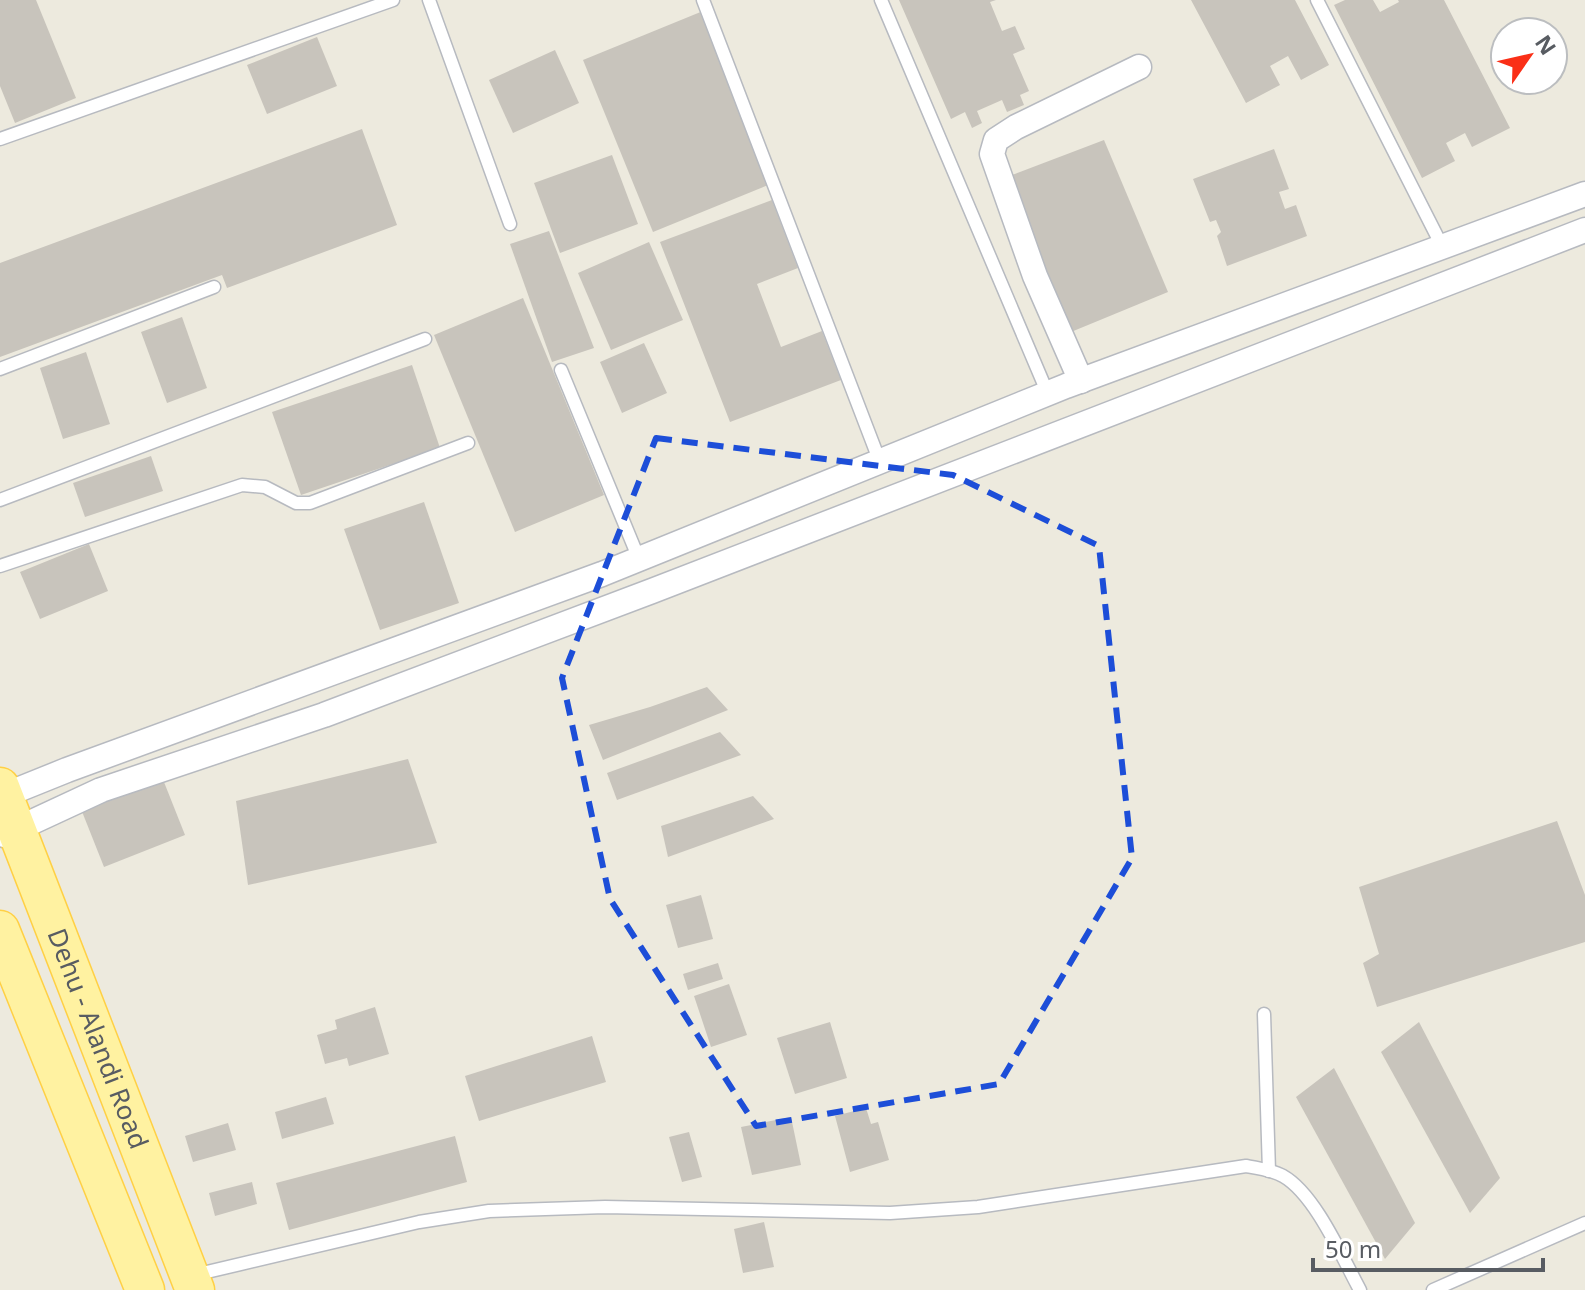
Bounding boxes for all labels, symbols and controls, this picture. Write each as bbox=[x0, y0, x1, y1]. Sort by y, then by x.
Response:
north arrow bbox=[1489, 16, 1569, 96]
text: N bbox=[1529, 28, 1564, 60]
street label: Dehu - Alandi Road bbox=[40, 923, 158, 1154]
scale bar bbox=[1313, 1222, 1543, 1272]
text: 50 m bbox=[1325, 1232, 1381, 1265]

